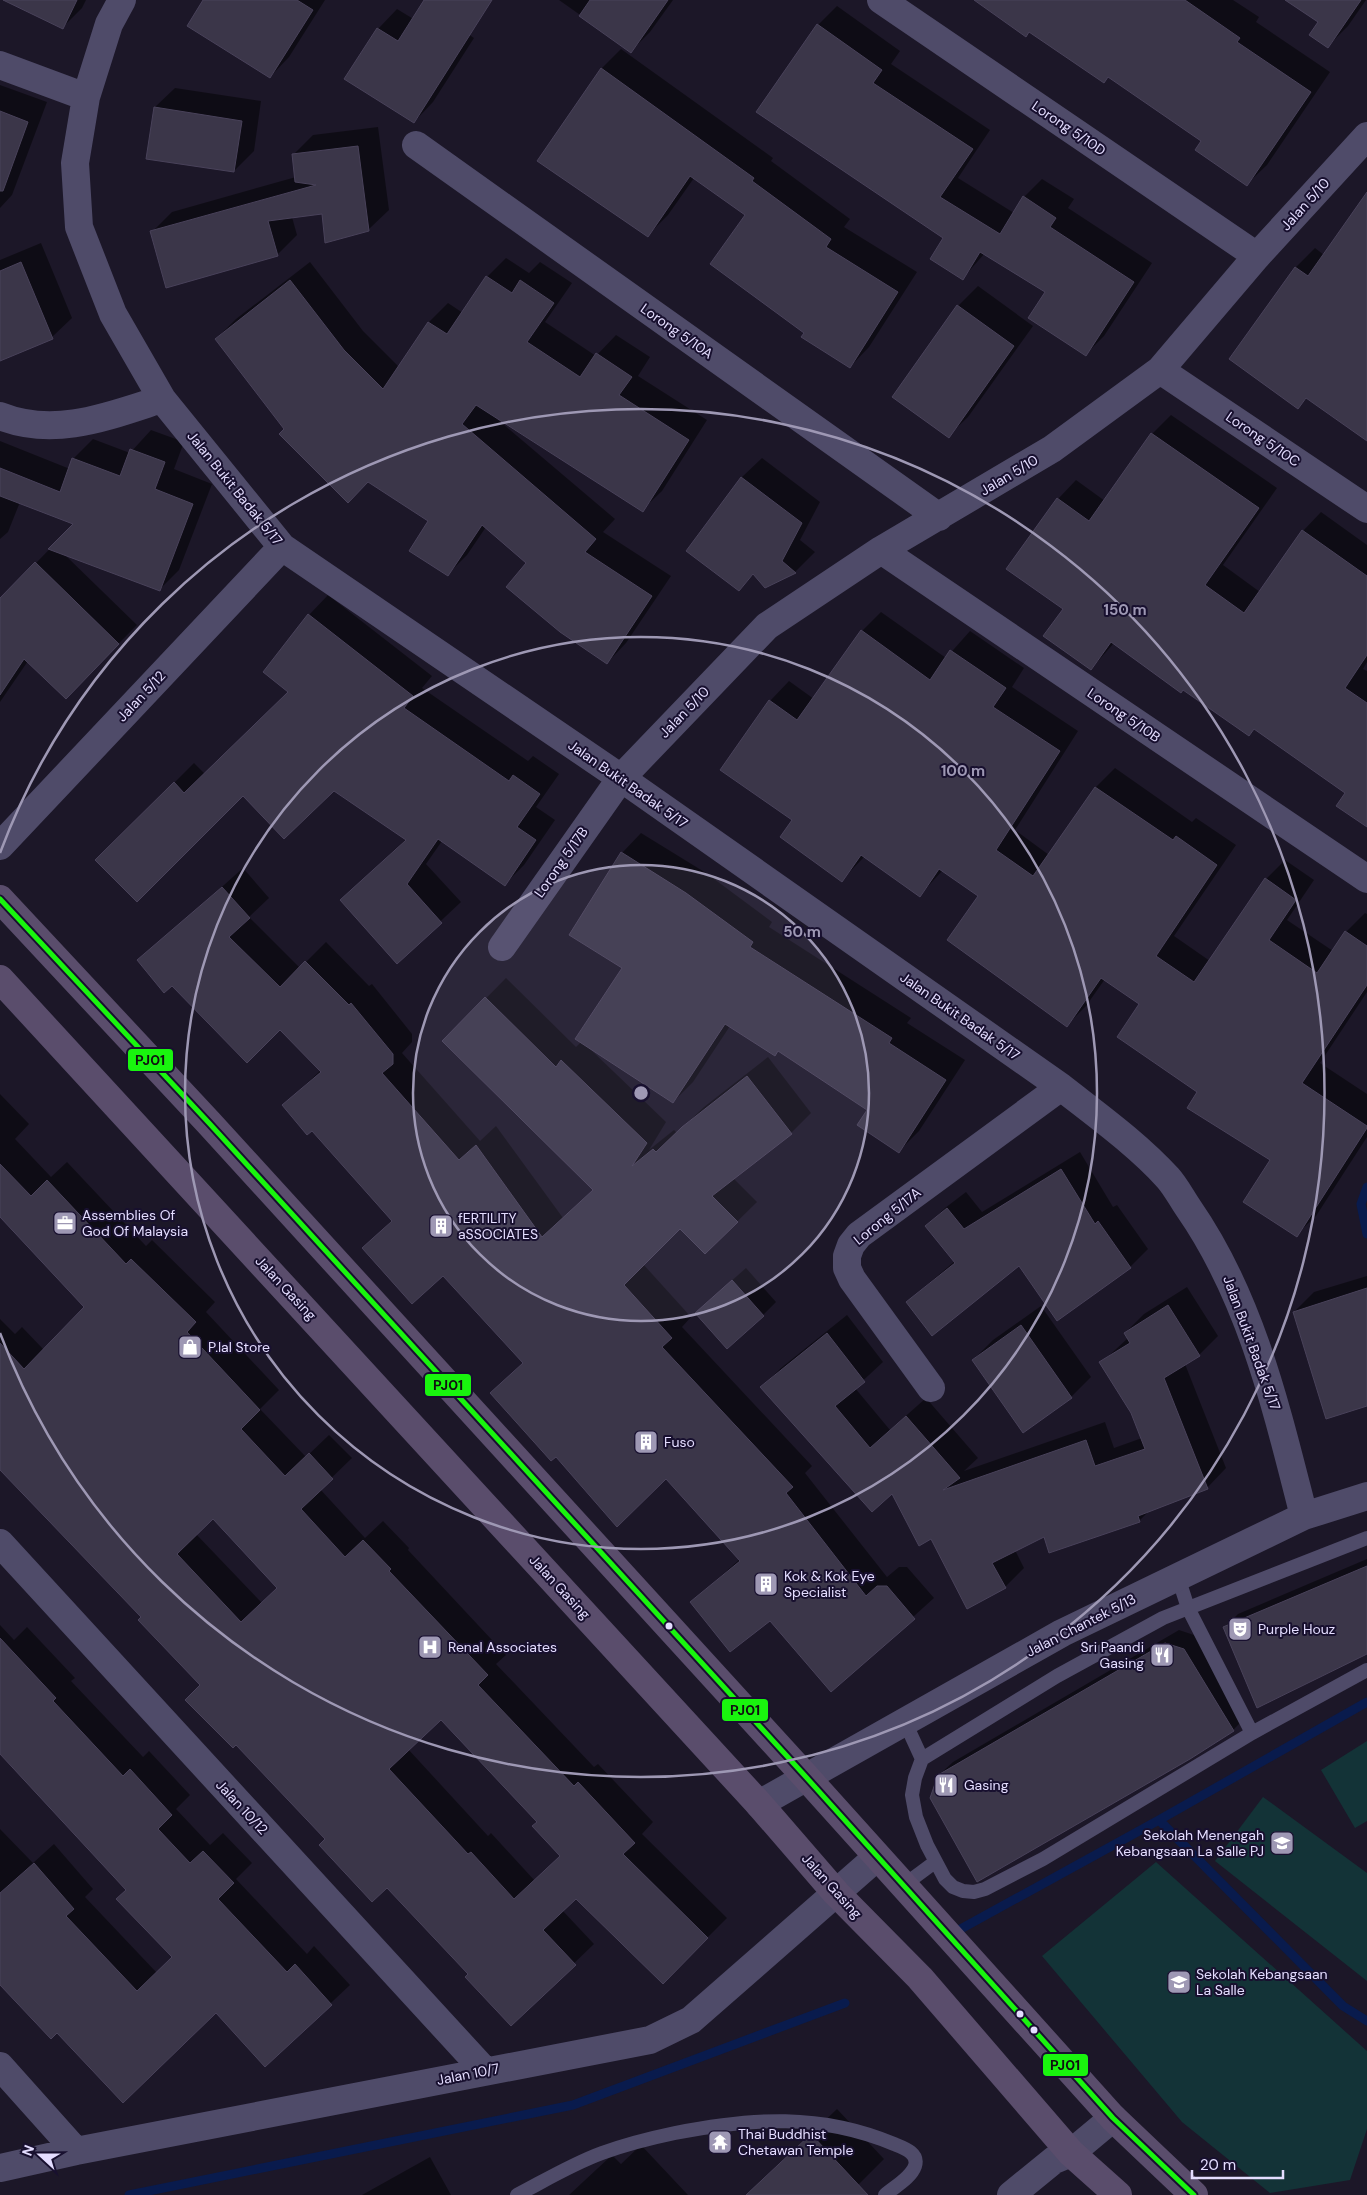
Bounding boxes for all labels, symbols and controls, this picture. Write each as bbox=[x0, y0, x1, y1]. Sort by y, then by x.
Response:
street label: Lorong 5/10D bbox=[1029, 97, 1109, 159]
street label: Jalan 5/10 bbox=[1277, 174, 1333, 234]
street label: Lorong 5/10A bbox=[637, 299, 717, 363]
street label: Lorong 5/10C bbox=[1222, 408, 1304, 470]
street label: Jalan Bukit Badak 5/17 bbox=[183, 427, 287, 549]
street label: Jalan 5/10 bbox=[977, 451, 1041, 499]
text: 150 m bbox=[1104, 600, 1147, 620]
street label: Jalan 5/12 bbox=[113, 667, 169, 725]
street label: Jalan 5/10 bbox=[655, 682, 713, 742]
street label: Lorong 5/10B bbox=[1084, 684, 1164, 746]
street label: Jalan Bukit Badak 5/17 bbox=[565, 736, 691, 832]
text: 100 m bbox=[941, 761, 985, 781]
street label: Lorong 5/17B bbox=[530, 823, 592, 901]
text: 50 m bbox=[783, 922, 821, 942]
street label: Jalan Bukit Badak 5/17 bbox=[897, 968, 1023, 1064]
line badge: PJ01 bbox=[127, 1048, 174, 1072]
text: PJ01 bbox=[135, 1051, 165, 1069]
centre of rings bbox=[632, 1084, 650, 1102]
street label: Lorong 5/17A bbox=[850, 1183, 924, 1249]
place label: Assemblies Of God Of Malaysia bbox=[82, 1206, 188, 1240]
place label: fERTILITY aSSOCIATES bbox=[458, 1209, 538, 1243]
office icon: Assemblies Of God Of Malaysia bbox=[52, 1210, 78, 1236]
building icon: fERTILITY aSSOCIATES bbox=[428, 1213, 454, 1239]
street label: Jalan Gasing bbox=[252, 1252, 321, 1324]
street label: Jalan Bukit Badak 5/17 bbox=[1219, 1273, 1285, 1413]
shop icon: P.lal Store bbox=[177, 1334, 203, 1360]
place label: P.lal Store bbox=[208, 1338, 270, 1356]
line badge: PJ01 bbox=[424, 1373, 472, 1397]
text: PJ01 bbox=[433, 1376, 463, 1394]
building icon: Fuso bbox=[633, 1429, 659, 1455]
place label: Fuso bbox=[664, 1433, 695, 1451]
street label: Jalan Gasing bbox=[526, 1551, 595, 1623]
place label: Kok & Kok Eye Specialist bbox=[784, 1567, 875, 1601]
building icon: Kok & Kok Eye Specialist bbox=[753, 1571, 779, 1597]
street label: Jalan Chantek 5/13 bbox=[1023, 1589, 1139, 1661]
theatre icon: Purple Houz bbox=[1227, 1616, 1253, 1642]
place label: Purple Houz bbox=[1258, 1620, 1335, 1638]
unlabelled marker bbox=[664, 1621, 674, 1631]
hospital icon: Renal Associates bbox=[417, 1634, 443, 1660]
place label: Renal Associates bbox=[448, 1638, 557, 1656]
place label: Sri Paandi Gasing bbox=[1080, 1638, 1144, 1672]
restaurant icon: Sri Paandi Gasing bbox=[1149, 1642, 1175, 1668]
line badge: PJ01 bbox=[721, 1698, 769, 1722]
text: PJ01 bbox=[730, 1701, 760, 1719]
restaurant icon: Gasing bbox=[933, 1772, 959, 1798]
street label: Jalan 10/12 bbox=[212, 1776, 272, 1838]
place label: Gasing bbox=[964, 1776, 1009, 1794]
place label: Sekolah Menengah Kebangsaan La Salle PJ bbox=[1116, 1826, 1264, 1860]
school or university icon: Sekolah Menengah Kebangsaan La Salle PJ bbox=[1269, 1830, 1295, 1856]
street label: Jalan Gasing bbox=[798, 1850, 866, 1922]
place label: Sekolah Kebangsaan La Salle bbox=[1196, 1965, 1328, 1999]
school or university icon: Sekolah Kebangsaan La Salle bbox=[1166, 1969, 1192, 1995]
unlabelled marker bbox=[1015, 2009, 1025, 2019]
unlabelled marker bbox=[1029, 2025, 1039, 2035]
line badge: PJ01 bbox=[1042, 2053, 1089, 2077]
text: PJ01 bbox=[1050, 2056, 1080, 2074]
street label: Jalan 10/7 bbox=[435, 2059, 501, 2089]
place label: Thai Buddhist Chetawan Temple bbox=[738, 2125, 853, 2159]
temple icon: Thai Buddhist Chetawan Temple bbox=[707, 2129, 733, 2155]
north arrow bbox=[15, 2130, 65, 2180]
text: N bbox=[18, 2142, 38, 2158]
scale bar bbox=[1192, 2148, 1283, 2180]
text: 20 m bbox=[1200, 2155, 1236, 2175]

